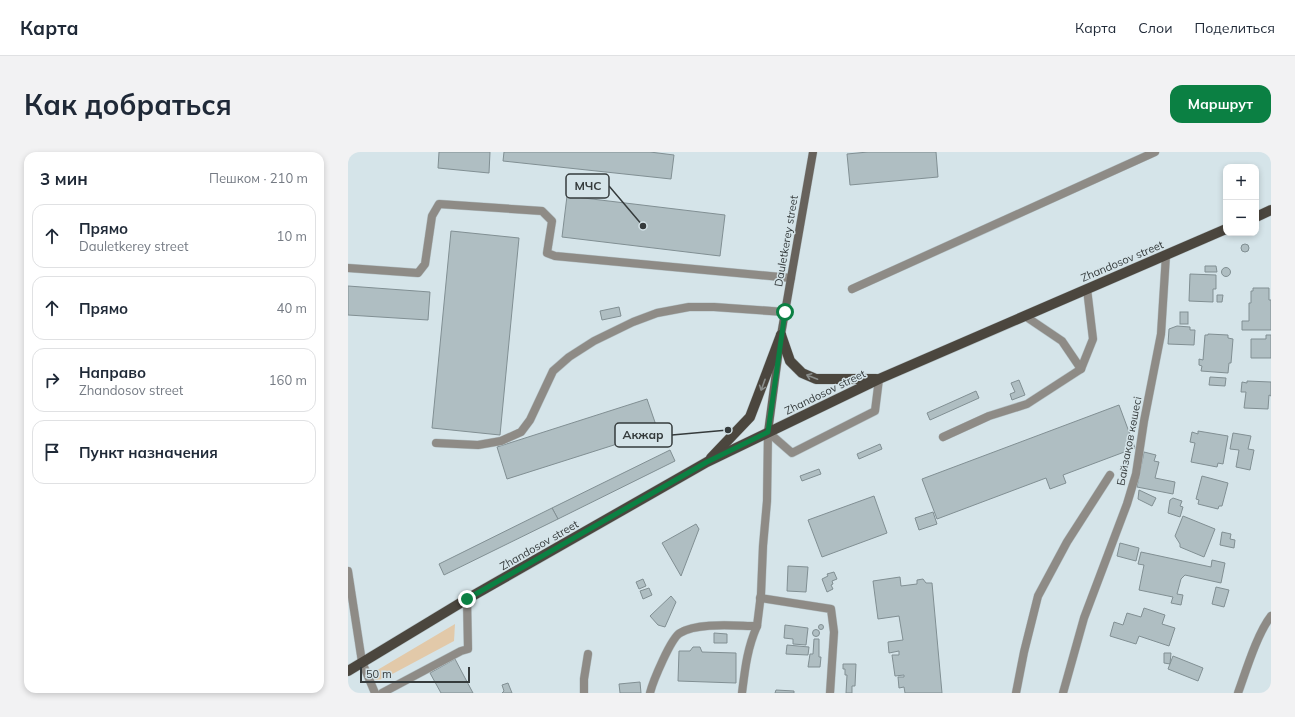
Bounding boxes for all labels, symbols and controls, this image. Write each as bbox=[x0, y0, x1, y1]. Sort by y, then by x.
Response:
text: Карта bbox=[20, 16, 78, 40]
text: Карта bbox=[1075, 19, 1116, 37]
text: Слои bbox=[1138, 19, 1173, 37]
text: Поделиться bbox=[1195, 19, 1275, 37]
button: Маршрут bbox=[1170, 85, 1271, 123]
text: Как добраться bbox=[24, 87, 232, 122]
map controls bbox=[1223, 164, 1259, 236]
button: + bbox=[1223, 164, 1259, 200]
text: 3 мин bbox=[40, 168, 88, 189]
text: Пешком · 210 m bbox=[209, 170, 308, 186]
callout: МЧС bbox=[566, 174, 609, 198]
text: МЧС bbox=[574, 178, 602, 193]
street label: Dauletkerey street bbox=[771, 194, 801, 288]
button: − bbox=[1223, 200, 1259, 236]
text: Прямо bbox=[79, 219, 128, 238]
icon: ahead bbox=[41, 225, 63, 247]
text: 10 m bbox=[277, 228, 307, 244]
street label: Zhandosov street bbox=[1079, 237, 1165, 285]
text: Dauletkerey street bbox=[79, 238, 189, 254]
icon: ahead bbox=[41, 297, 63, 319]
text: Прямо bbox=[79, 299, 128, 318]
text: 40 m bbox=[277, 300, 307, 316]
route start bbox=[776, 303, 794, 321]
text: Направо bbox=[79, 363, 146, 382]
street label: Zhandosov street bbox=[782, 366, 868, 418]
icon: right bbox=[41, 369, 63, 391]
text: 160 m bbox=[269, 372, 307, 388]
one-way arrow bbox=[807, 372, 819, 380]
one-way arrow bbox=[758, 378, 766, 390]
text: Zhandosov street bbox=[79, 382, 183, 398]
street label: Байзақов көшесі bbox=[1113, 395, 1145, 487]
callout: Акжар bbox=[615, 423, 672, 447]
text: Акжар bbox=[622, 427, 664, 442]
icon: arrive bbox=[41, 441, 63, 463]
text: Пункт назначения bbox=[79, 443, 218, 462]
street label: Zhandosov street bbox=[497, 517, 581, 573]
route end bbox=[458, 590, 476, 608]
scale bar bbox=[360, 665, 470, 684]
text: 50 m bbox=[366, 667, 392, 681]

